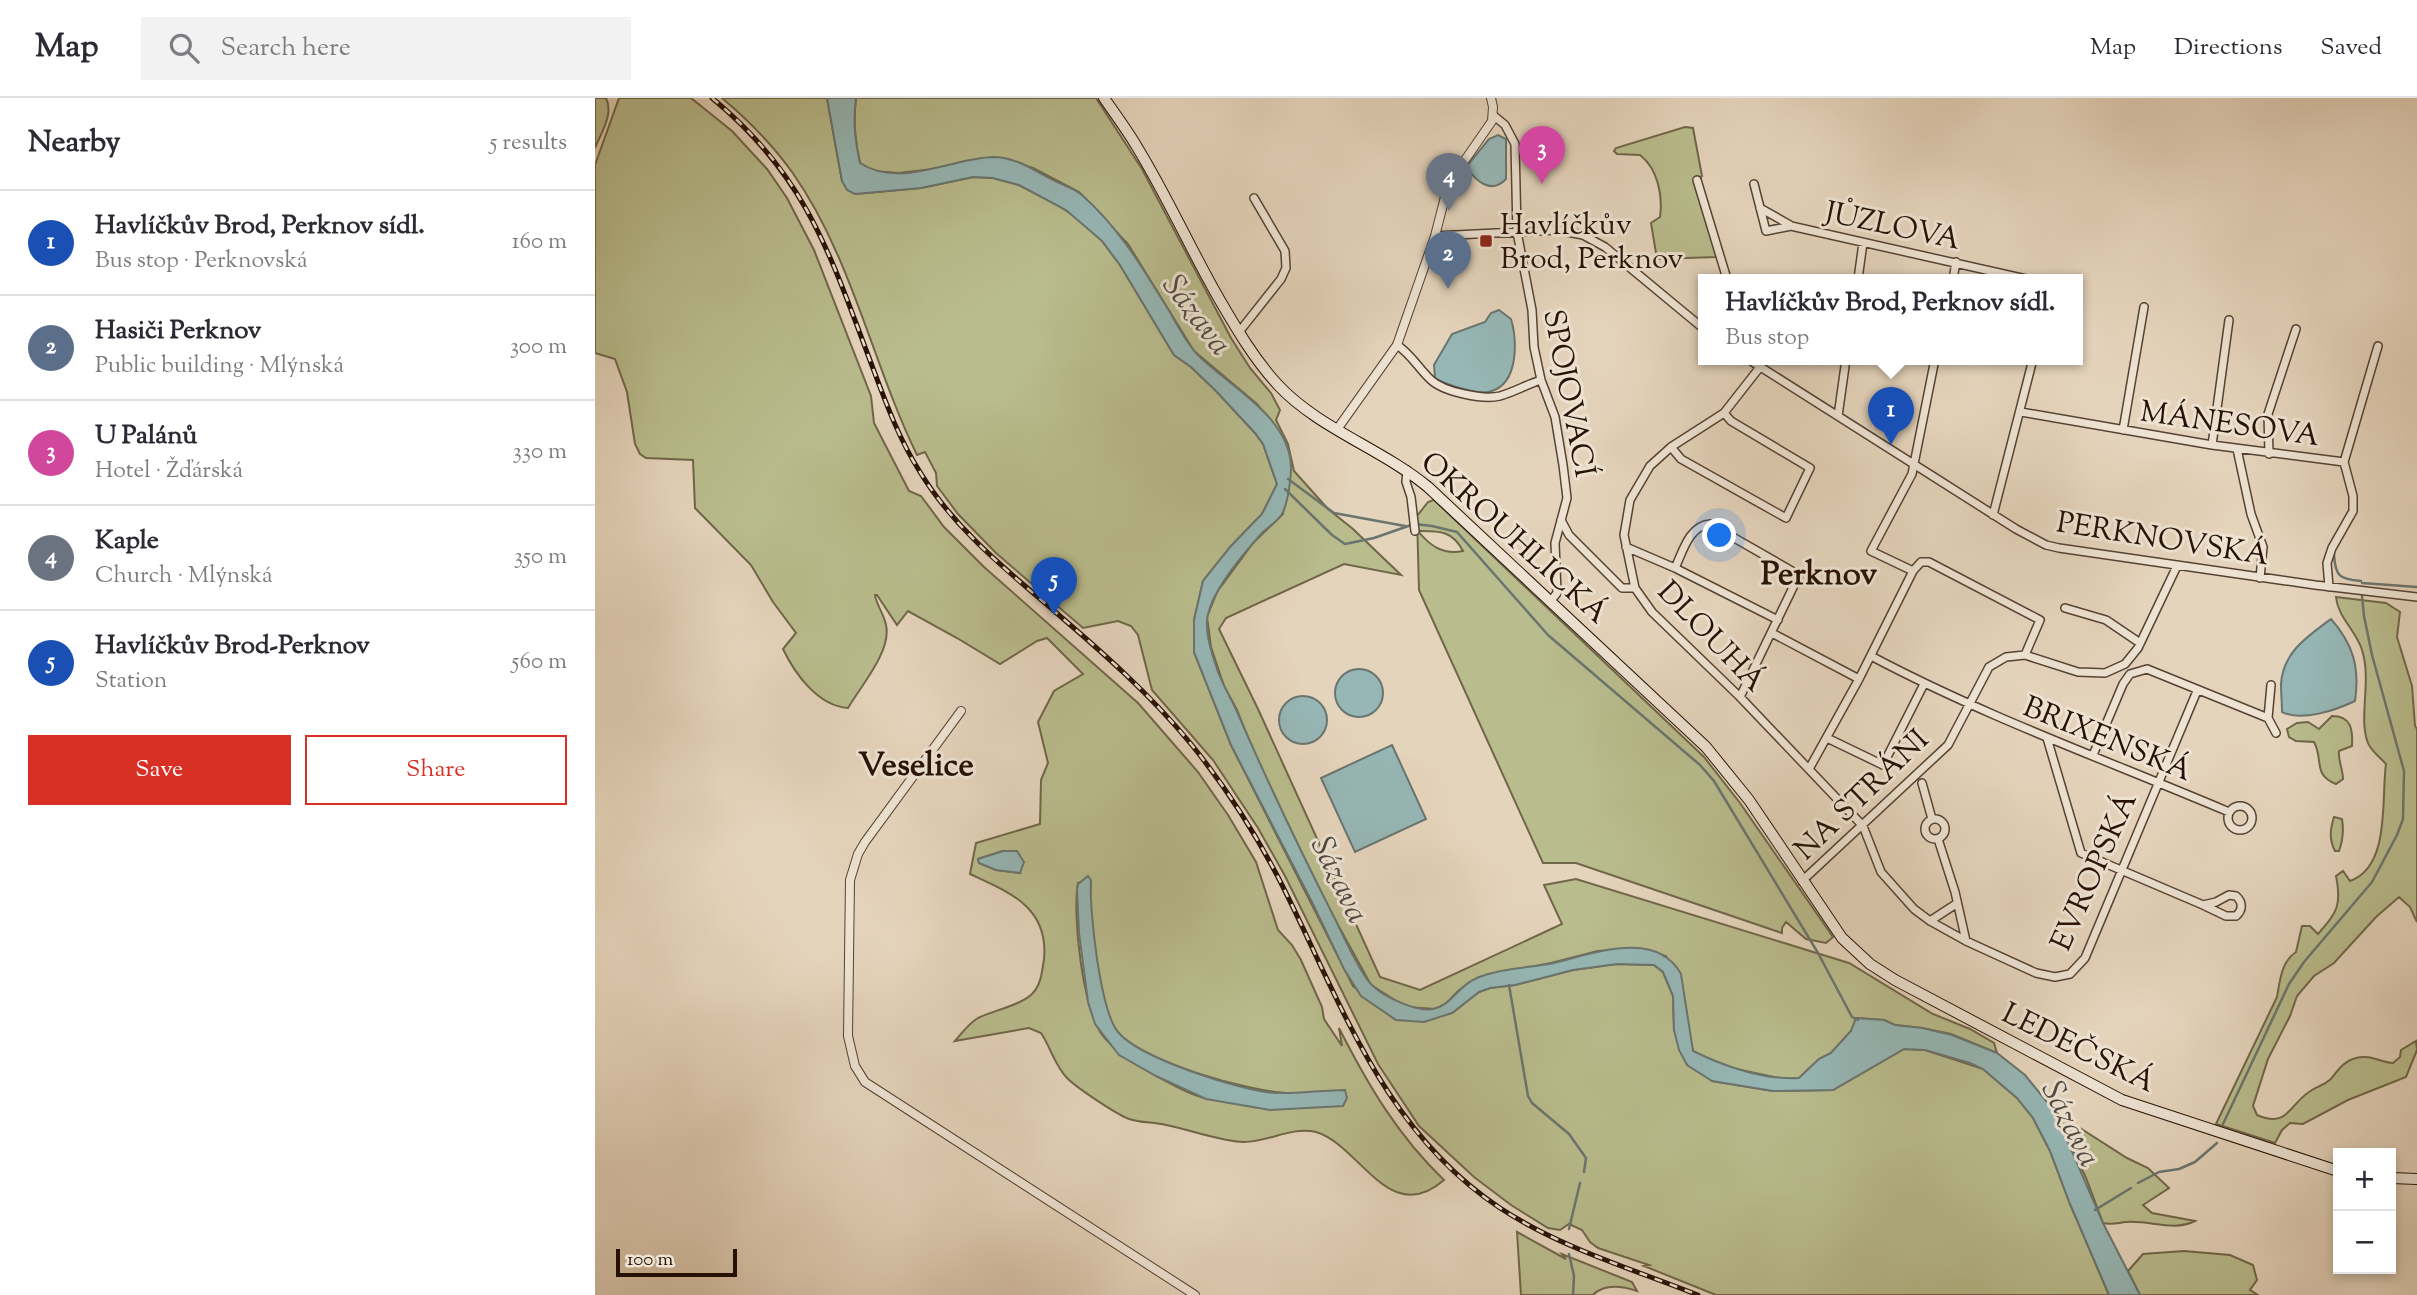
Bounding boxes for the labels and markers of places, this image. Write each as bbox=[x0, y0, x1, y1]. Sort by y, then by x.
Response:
pin: 3 bbox=[1519, 126, 1565, 184]
pin: 4 bbox=[1426, 153, 1472, 211]
place label: Havlíčkův Brod, Perknov bbox=[1500, 205, 1683, 282]
pin: 2 bbox=[1425, 231, 1471, 289]
marker: Havlíčkův Brod, Perknov bbox=[1478, 233, 1494, 249]
pin: 1 bbox=[1868, 387, 1914, 445]
pin: 5 bbox=[1031, 557, 1077, 615]

